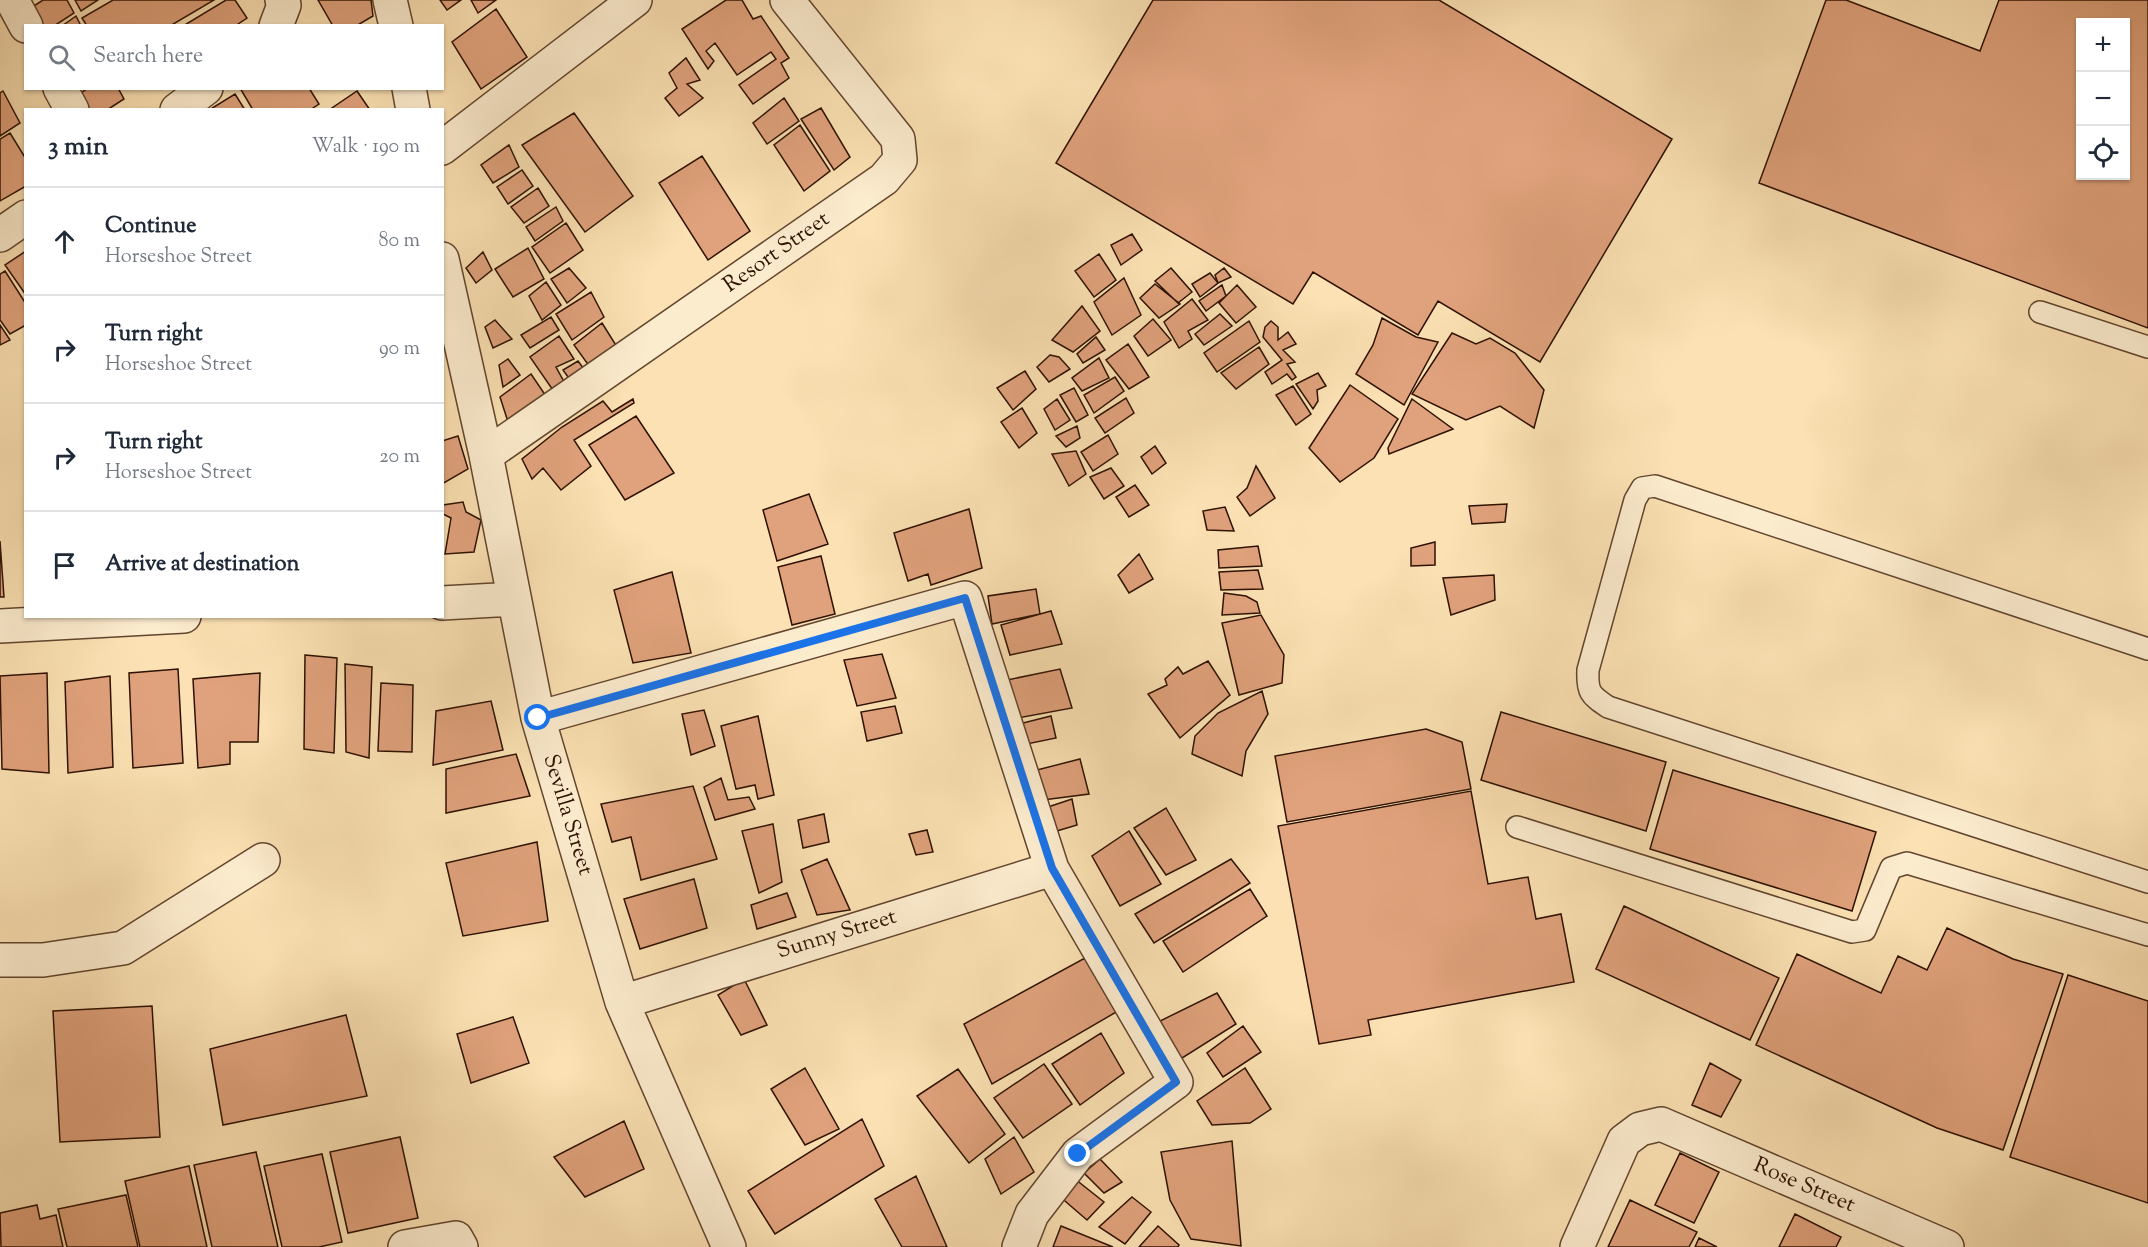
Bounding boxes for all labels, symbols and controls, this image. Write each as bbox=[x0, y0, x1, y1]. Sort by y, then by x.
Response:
map controls bbox=[2076, 18, 2130, 180]
button: + bbox=[2076, 18, 2130, 72]
search box bbox=[24, 24, 444, 90]
icon: search bbox=[45, 41, 78, 74]
text: Search here bbox=[93, 41, 203, 73]
button: − bbox=[2076, 72, 2130, 126]
button: locate bbox=[2076, 126, 2130, 180]
text: 3 min bbox=[48, 129, 108, 166]
text: Walk · 190 m bbox=[312, 133, 420, 162]
street label: Resort Street bbox=[717, 204, 837, 301]
text: Continue bbox=[105, 211, 196, 243]
icon: ahead bbox=[48, 225, 81, 258]
text: 80 m bbox=[379, 227, 420, 256]
text: Horseshoe Street bbox=[105, 243, 252, 272]
text: Turn right bbox=[105, 319, 202, 351]
icon: right bbox=[48, 333, 81, 366]
text: 90 m bbox=[379, 335, 420, 364]
text: Horseshoe Street bbox=[105, 351, 252, 380]
text: Turn right bbox=[105, 427, 202, 459]
icon: right bbox=[48, 441, 81, 474]
text: 20 m bbox=[379, 443, 420, 472]
text: Horseshoe Street bbox=[105, 459, 252, 488]
icon: arrive bbox=[48, 549, 81, 582]
text: Arrive at destination bbox=[105, 549, 300, 581]
route start bbox=[524, 704, 550, 730]
street label: Sevilla Street bbox=[533, 751, 601, 880]
street label: Sunny Street bbox=[773, 901, 901, 968]
route end bbox=[1064, 1140, 1090, 1166]
street label: Rose Street bbox=[1748, 1150, 1860, 1222]

